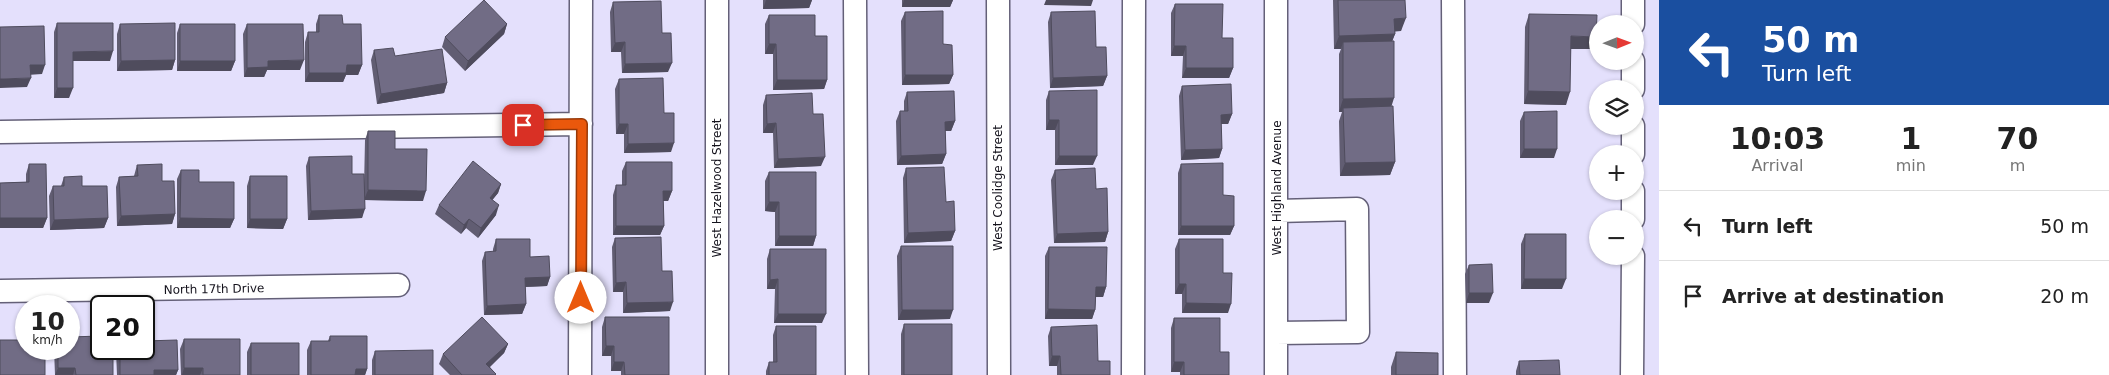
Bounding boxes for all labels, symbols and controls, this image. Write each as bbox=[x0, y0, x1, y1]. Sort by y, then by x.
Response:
north arrow bbox=[1589, 15, 1644, 70]
map controls bbox=[1589, 15, 1644, 265]
icon: left bbox=[1679, 20, 1744, 85]
text: 50 m bbox=[1762, 20, 1859, 60]
text: Turn left bbox=[1762, 61, 1851, 86]
button: layers bbox=[1589, 80, 1644, 135]
pin bbox=[502, 104, 544, 146]
icon: arrive bbox=[509, 111, 537, 139]
street label: West Hazelwood Street bbox=[710, 118, 724, 258]
street label: West Highland Avenue bbox=[1270, 120, 1284, 256]
text: 10:03 bbox=[1730, 121, 1825, 156]
text: 1 bbox=[1900, 121, 1921, 156]
text: 70 bbox=[1997, 121, 2038, 156]
street label: West Coolidge Street bbox=[991, 125, 1005, 251]
button: + bbox=[1589, 145, 1644, 200]
text: Arrival bbox=[1751, 156, 1803, 175]
text: min bbox=[1896, 156, 1926, 175]
text: m bbox=[2010, 156, 2025, 175]
button: − bbox=[1589, 210, 1644, 265]
icon: left bbox=[1679, 212, 1707, 240]
text: Turn left bbox=[1722, 215, 1813, 237]
text: 50 m bbox=[2040, 215, 2089, 237]
position arrow bbox=[554, 271, 606, 323]
street label: North 17th Drive bbox=[164, 281, 264, 297]
icon: arrive bbox=[1679, 282, 1707, 310]
text: Arrive at destination bbox=[1722, 285, 1944, 307]
text: 20 m bbox=[2040, 285, 2089, 307]
speed limit sign: 20 bbox=[90, 295, 155, 360]
text: 10 bbox=[30, 307, 65, 336]
text: km/h bbox=[32, 333, 63, 347]

